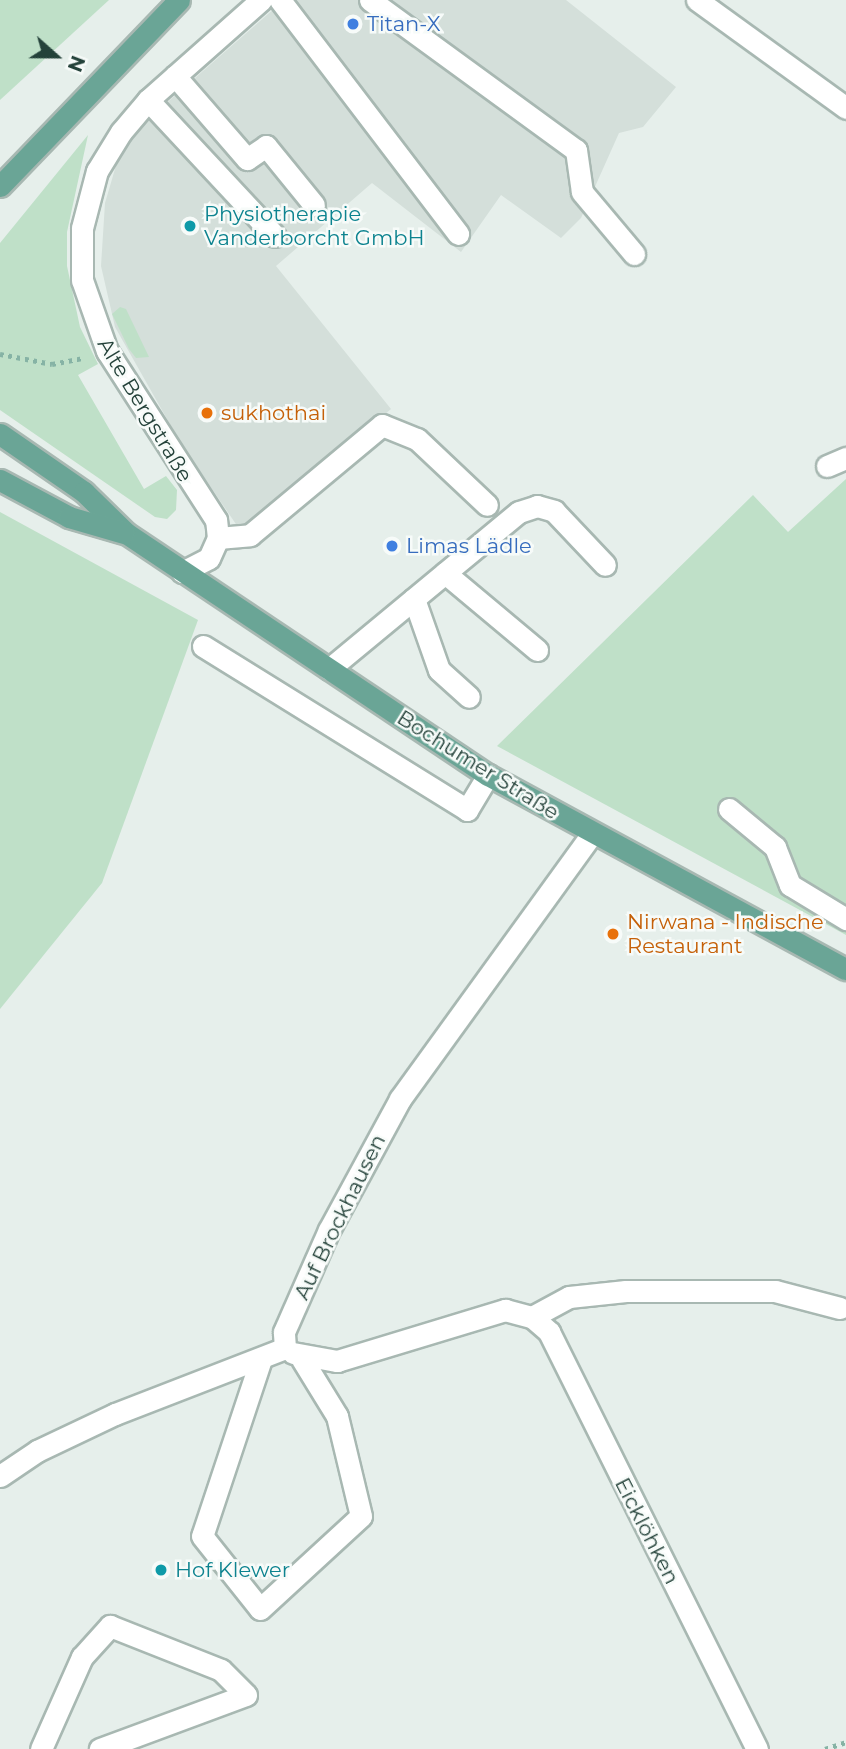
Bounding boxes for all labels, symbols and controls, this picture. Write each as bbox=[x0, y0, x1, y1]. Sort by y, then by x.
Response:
place label: Titan-X bbox=[367, 11, 441, 37]
marker: Titan-X bbox=[345, 16, 361, 32]
north arrow bbox=[21, 21, 91, 91]
text: N bbox=[63, 52, 90, 75]
place label: Physiotherapie Vanderborcht GmbH bbox=[204, 201, 425, 251]
marker: Physiotherapie Vanderborcht GmbH bbox=[182, 218, 198, 234]
street label: Alte Bergstraße bbox=[92, 334, 198, 486]
place label: sukhothai bbox=[221, 400, 326, 426]
marker: sukhothai bbox=[199, 405, 215, 421]
place label: Limas Lädle bbox=[406, 533, 532, 559]
marker: Limas Lädle bbox=[384, 538, 400, 554]
street label: Bochumer Straße bbox=[392, 705, 564, 825]
place label: Nirwana - Indische Restaurant bbox=[627, 909, 824, 959]
marker: Nirwana - Indische Restaurant bbox=[605, 926, 621, 942]
street label: Auf Brockhausen bbox=[289, 1130, 391, 1304]
street label: Eicklöhken bbox=[609, 1474, 685, 1588]
place label: Hof Klewer bbox=[175, 1557, 290, 1583]
marker: Hof Klewer bbox=[153, 1562, 169, 1578]

